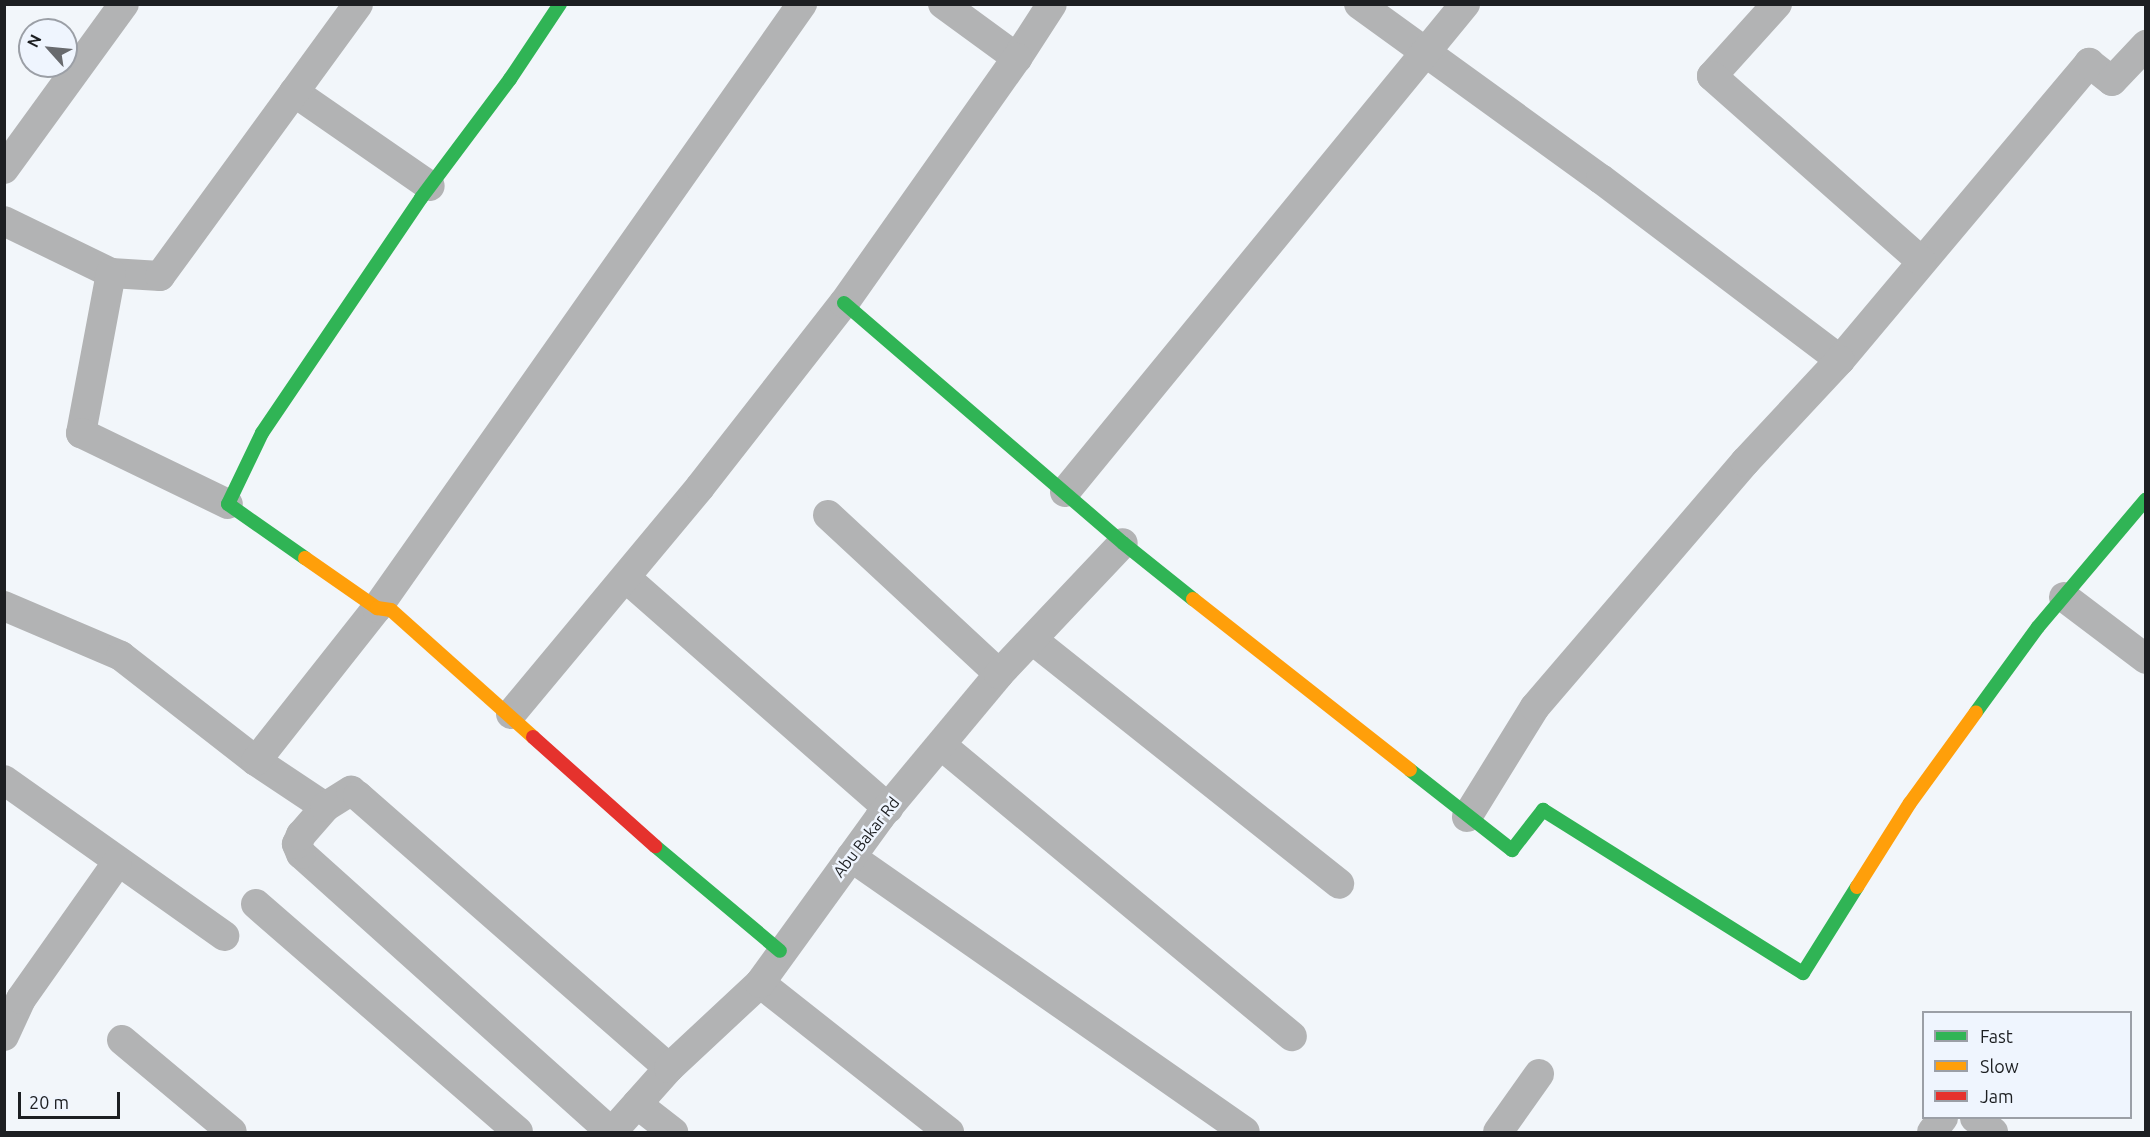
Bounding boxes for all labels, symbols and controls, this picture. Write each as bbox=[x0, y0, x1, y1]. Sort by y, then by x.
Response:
north arrow bbox=[18, 18, 78, 78]
text: N bbox=[23, 31, 44, 50]
street label: Abu Bakar Rd bbox=[829, 793, 903, 881]
legend bbox=[1922, 1011, 2132, 1119]
text: Fast bbox=[1980, 1026, 2013, 1046]
text: Slow bbox=[1980, 1056, 2019, 1076]
scale bar bbox=[21, 1080, 123, 1118]
text: Jam bbox=[1980, 1086, 2014, 1106]
text: 20 m bbox=[29, 1092, 69, 1112]

